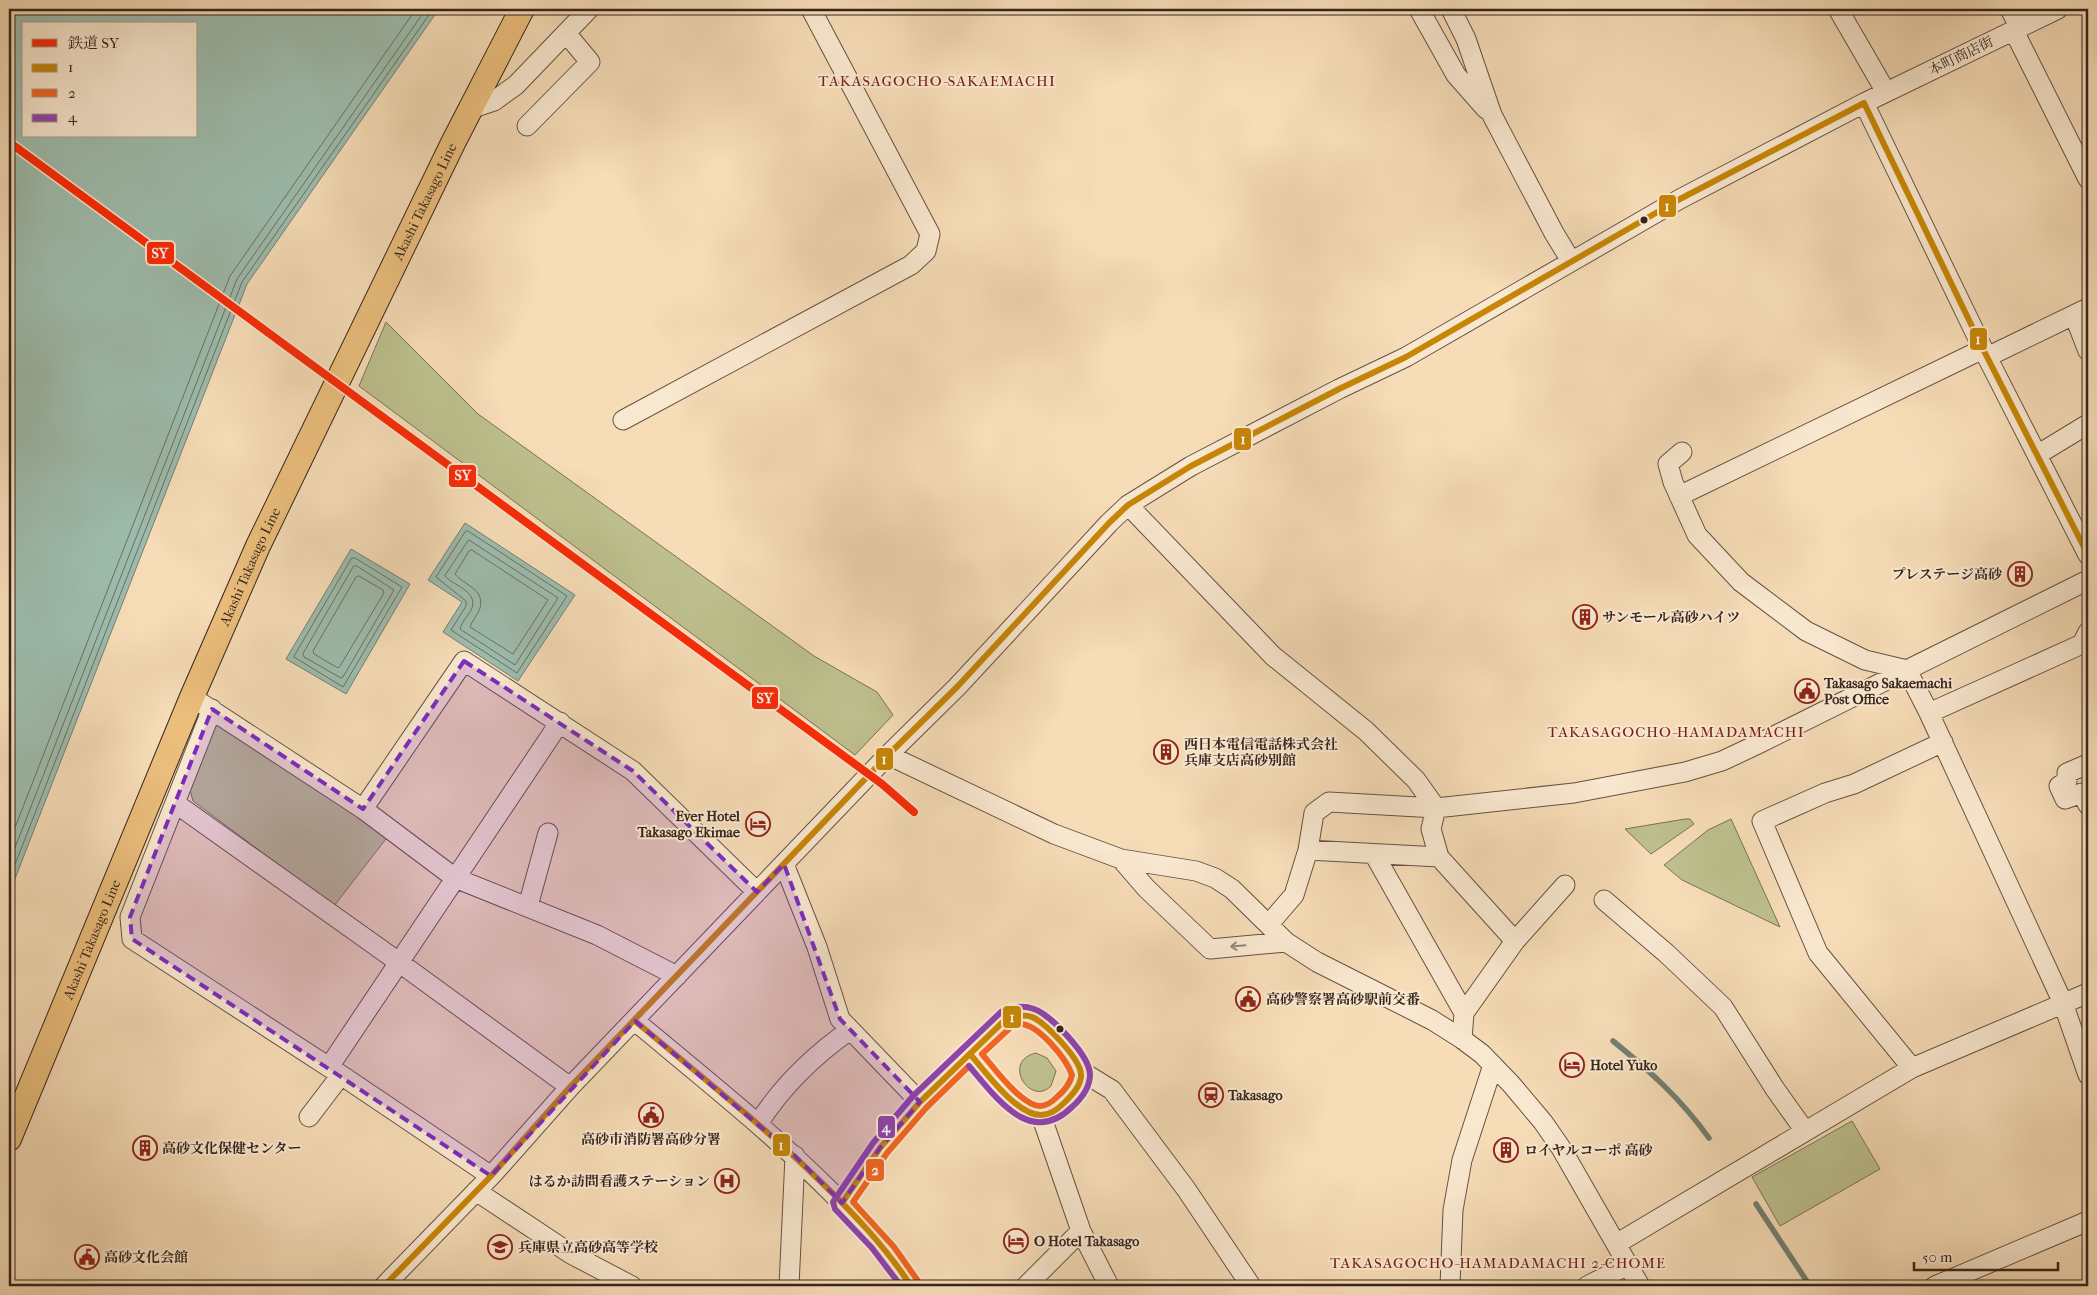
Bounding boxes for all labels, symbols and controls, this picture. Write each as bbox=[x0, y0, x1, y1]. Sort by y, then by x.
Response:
legend bbox=[22, 22, 198, 138]
street label: 本町商店街 bbox=[1926, 33, 1996, 79]
text: 鉄道 SY bbox=[68, 34, 120, 52]
text: 1 bbox=[68, 58, 73, 76]
district label: TAKASAGOCHO-SAKAEMACHI bbox=[818, 72, 1056, 90]
text: 2 bbox=[68, 84, 76, 102]
text: 4 bbox=[68, 108, 78, 126]
street label: Akashi Takasago Line bbox=[389, 140, 460, 264]
line badge: 1 bbox=[1658, 194, 1677, 218]
text: 1 bbox=[1665, 198, 1670, 215]
unlabelled marker bbox=[1639, 215, 1649, 225]
line badge: SY bbox=[146, 241, 175, 265]
text: SY bbox=[152, 245, 170, 262]
line badge: 1 bbox=[1969, 327, 1988, 351]
text: 1 bbox=[1976, 331, 1981, 348]
line badge: 1 bbox=[1233, 427, 1252, 451]
text: 1 bbox=[1241, 431, 1246, 448]
line badge: SY bbox=[448, 464, 477, 488]
text: SY bbox=[455, 467, 473, 484]
street label: Akashi Takasago Line bbox=[215, 505, 284, 629]
building icon: プレステージ高砂 bbox=[2007, 561, 2033, 587]
place label: プレステージ高砂 bbox=[1892, 566, 2002, 583]
building icon: サンモール高砂ハイツ bbox=[1572, 604, 1598, 630]
place label: サンモール高砂ハイツ bbox=[1602, 609, 1740, 626]
place label: Takasago Sakaemachi Post Office bbox=[1823, 675, 1953, 708]
public building icon: Takasago Sakaemachi Post Office bbox=[1794, 678, 1820, 704]
line badge: SY bbox=[751, 686, 779, 710]
text: SY bbox=[757, 690, 775, 707]
district label: TAKASAGOCHO-HAMADAMACHI bbox=[1547, 723, 1805, 741]
place label: 西日本電信電話株式会社 兵庫支店高砂別館 bbox=[1184, 736, 1338, 769]
building icon: 西日本電信電話株式会社 兵庫支店高砂別館 bbox=[1153, 739, 1179, 765]
line badge: 1 bbox=[875, 747, 894, 771]
text: 1 bbox=[882, 751, 887, 768]
place label: Ever Hotel Takasago Ekimae bbox=[637, 808, 740, 841]
hotel icon: Ever Hotel Takasago Ekimae bbox=[745, 811, 771, 837]
street label: Akashi Takasago Line bbox=[59, 877, 124, 1003]
one-way arrow bbox=[1230, 942, 1246, 951]
public building icon: 高砂警察署高砂駅前交番 bbox=[1235, 986, 1261, 1012]
place label: 高砂警察署高砂駅前交番 bbox=[1266, 991, 1420, 1008]
line badge: 1 bbox=[1002, 1005, 1022, 1029]
text: 1 bbox=[1010, 1009, 1015, 1026]
unlabelled marker bbox=[1055, 1024, 1065, 1034]
hotel icon: Hotel Yuko bbox=[1559, 1052, 1585, 1078]
place label: Hotel Yuko bbox=[1590, 1057, 1657, 1074]
station icon: Takasago bbox=[1198, 1082, 1224, 1108]
place label: Takasago bbox=[1227, 1087, 1283, 1104]
public building icon: 高砂市消防署高砂分署 bbox=[638, 1102, 664, 1128]
line badge: 4 bbox=[877, 1115, 896, 1139]
text: 4 bbox=[881, 1119, 891, 1136]
place label: 高砂市消防署高砂分署 bbox=[581, 1131, 721, 1148]
line badge: 1 bbox=[772, 1133, 791, 1157]
building icon: 高砂文化保健センター bbox=[132, 1135, 158, 1161]
text: 1 bbox=[779, 1137, 784, 1154]
building icon: ロイヤルコーポ 高砂 bbox=[1493, 1137, 1519, 1163]
place label: 高砂文化保健センター bbox=[162, 1140, 301, 1157]
place label: ロイヤルコーポ 高砂 bbox=[1524, 1142, 1652, 1159]
line badge: 2 bbox=[865, 1158, 885, 1182]
text: 2 bbox=[871, 1162, 879, 1179]
hospital icon: はるか訪問看護ステーション bbox=[714, 1168, 740, 1194]
place label: はるか訪問看護ステーション bbox=[529, 1173, 710, 1190]
hotel icon: O Hotel Takasago bbox=[1003, 1228, 1029, 1254]
place label: O Hotel Takasago bbox=[1034, 1233, 1139, 1250]
school or university icon: 兵庫県立高砂高等学校 bbox=[487, 1234, 513, 1260]
place label: 兵庫県立高砂高等学校 bbox=[518, 1239, 658, 1256]
scale bar bbox=[1914, 1240, 2058, 1272]
public building icon: 高砂文化会館 bbox=[74, 1244, 100, 1270]
text: 50 m bbox=[1922, 1248, 1953, 1266]
place label: 高砂文化会館 bbox=[104, 1249, 188, 1266]
district label: TAKASAGOCHO-HAMADAMACHI 2-CHOME bbox=[1330, 1254, 1666, 1272]

